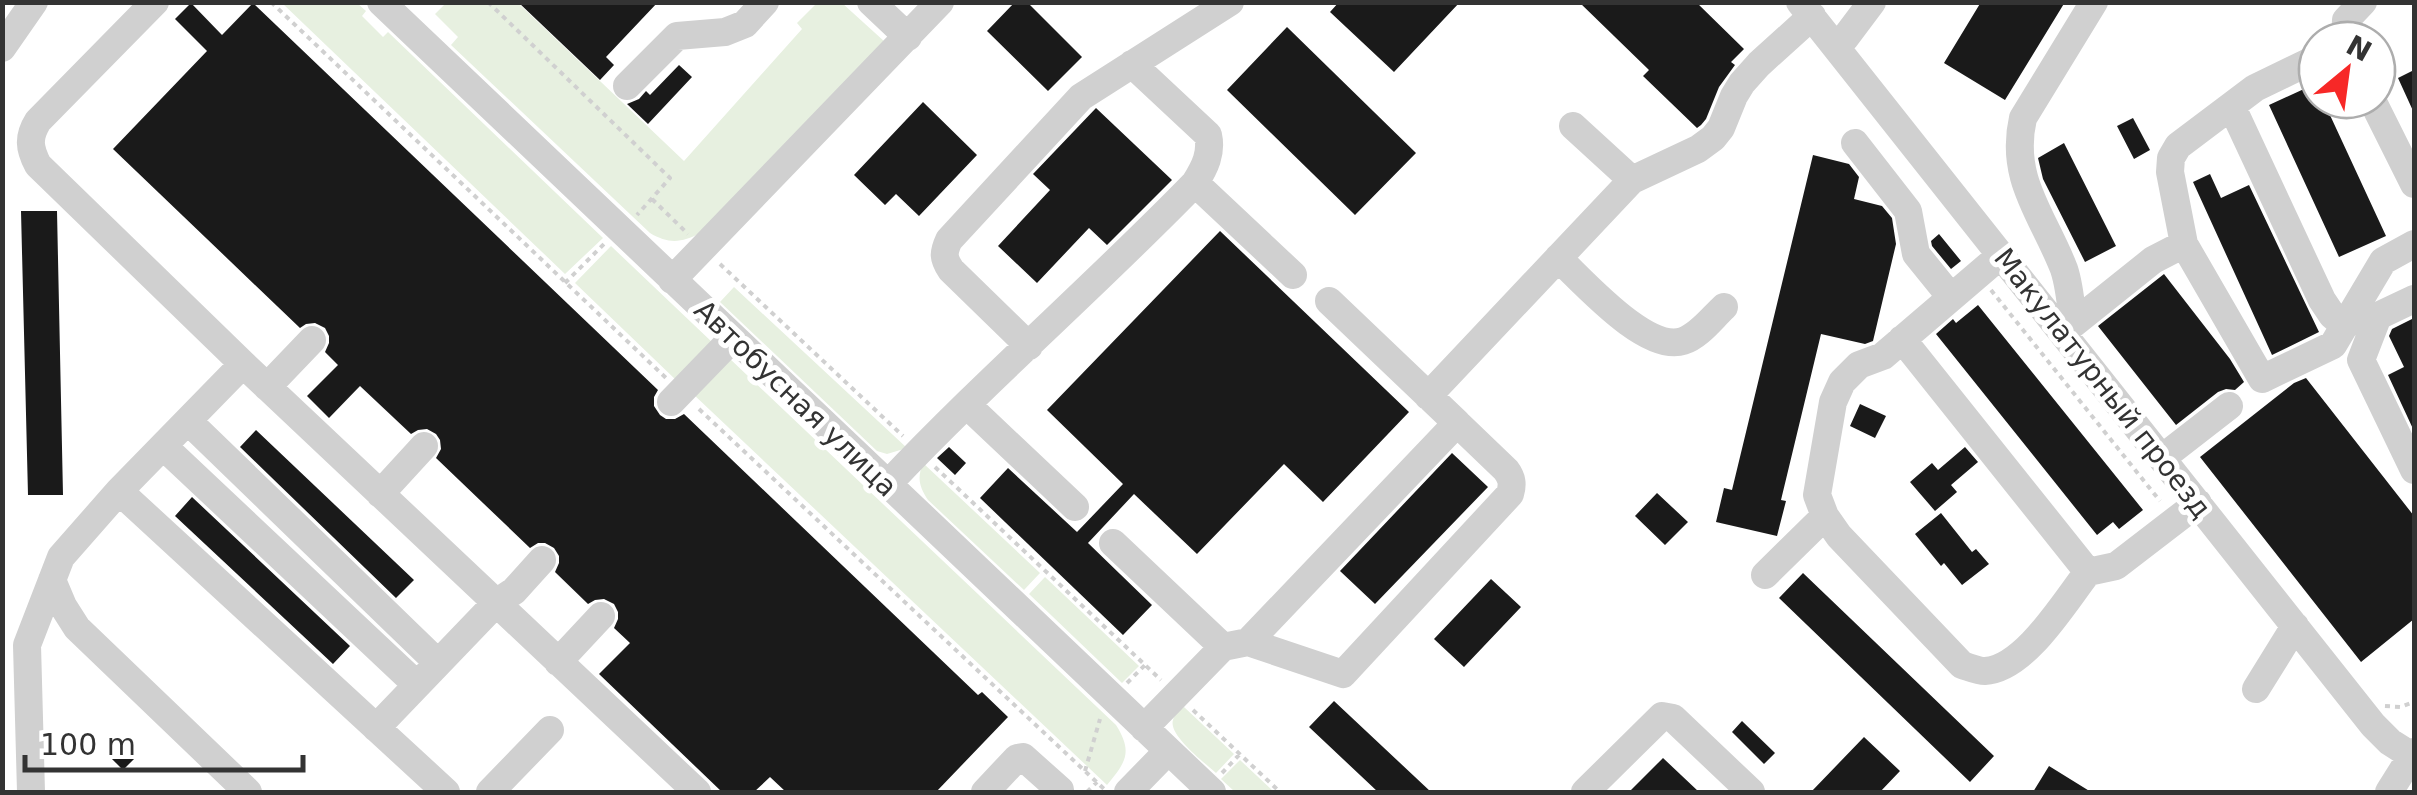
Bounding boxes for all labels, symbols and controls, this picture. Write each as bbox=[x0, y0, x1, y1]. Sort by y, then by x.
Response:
north arrow bbox=[2297, 20, 2397, 120]
text: N bbox=[2341, 28, 2377, 69]
street label: Макулатурный проезд bbox=[1987, 242, 2218, 525]
street label: Автобусная улица bbox=[688, 293, 904, 503]
scale bar bbox=[25, 710, 302, 772]
text: 100 m bbox=[40, 727, 136, 762]

